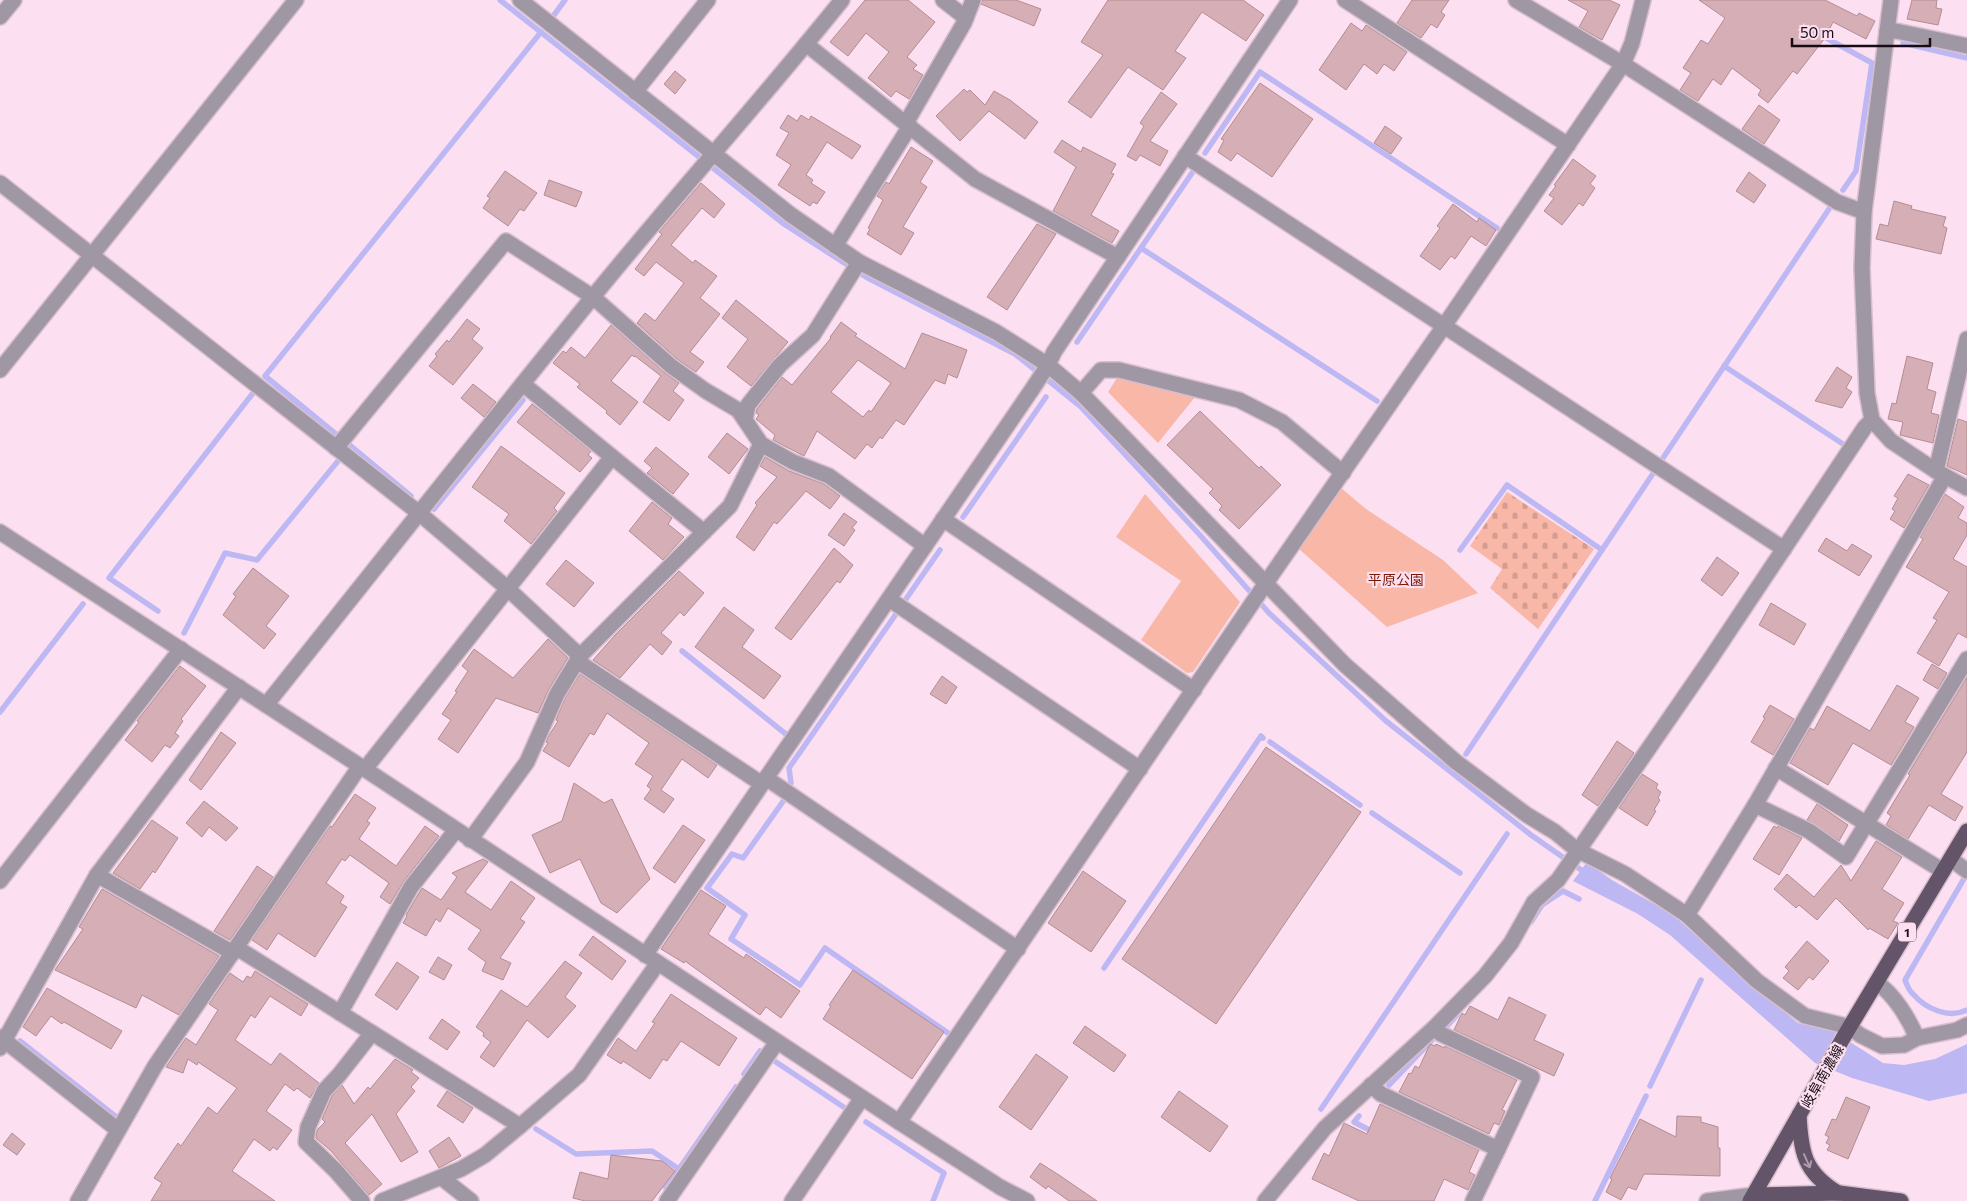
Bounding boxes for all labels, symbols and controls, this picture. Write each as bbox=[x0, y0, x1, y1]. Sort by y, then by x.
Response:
scale bar bbox=[1792, 15, 1930, 47]
text: 50 m bbox=[1800, 23, 1834, 41]
park label: 平原公園 bbox=[1368, 571, 1424, 588]
road number: 1 bbox=[1898, 922, 1916, 942]
street label: 岐阜南濃線 bbox=[1797, 1041, 1847, 1111]
one-way arrow bbox=[1802, 1153, 1812, 1168]

